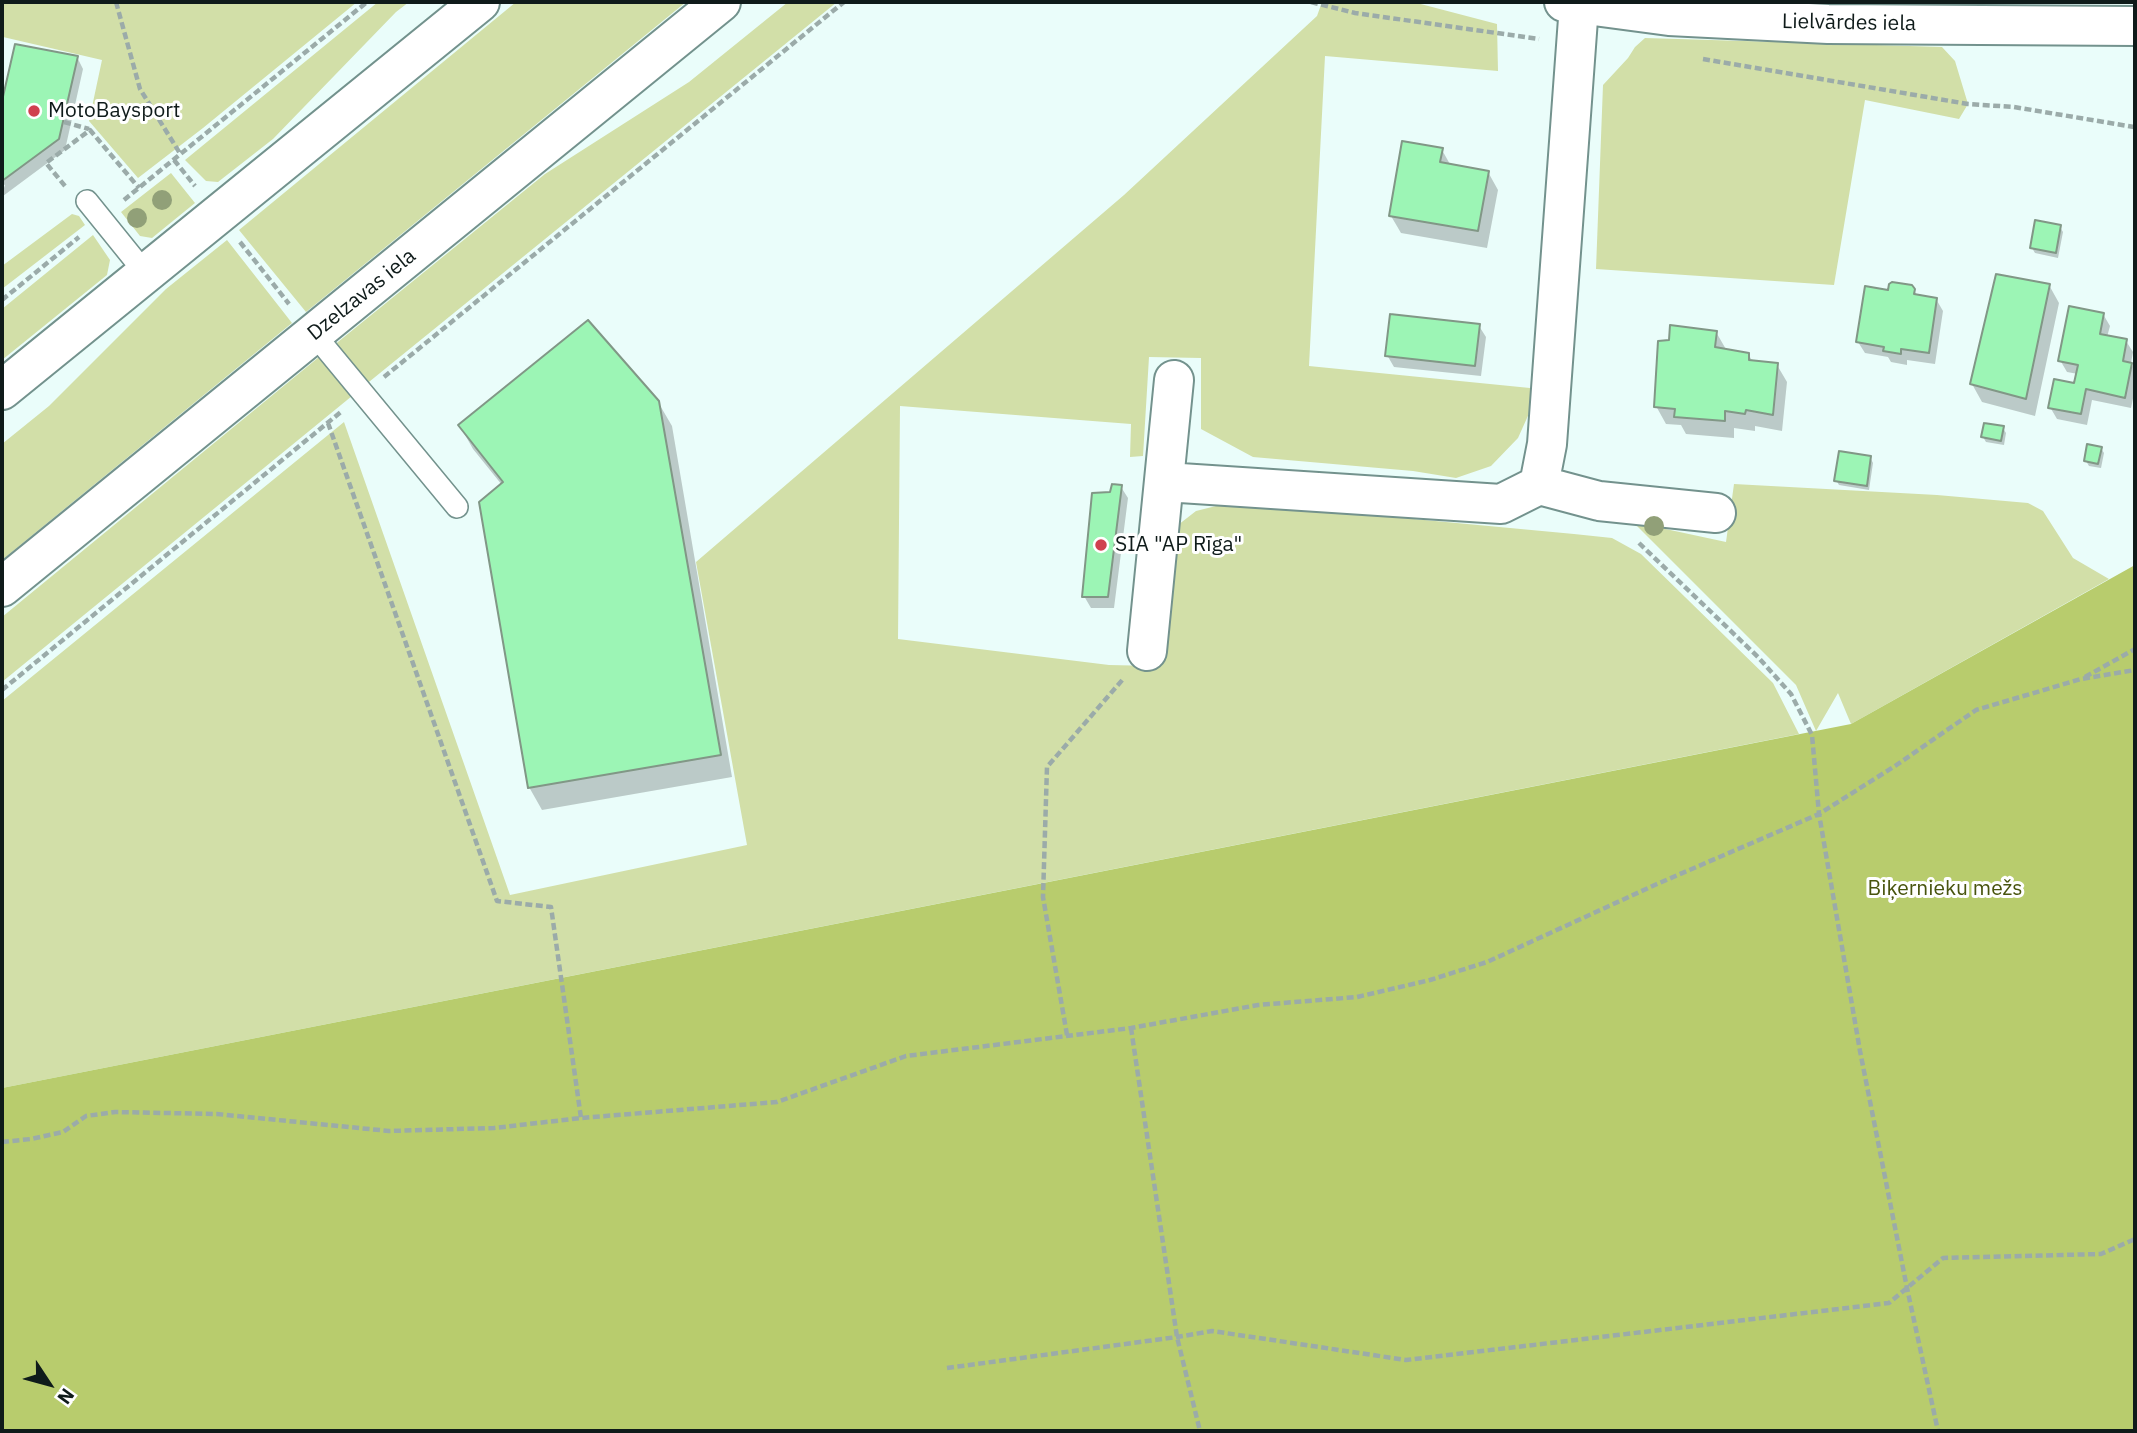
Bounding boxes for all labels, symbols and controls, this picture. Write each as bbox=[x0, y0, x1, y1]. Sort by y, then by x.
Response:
street label: Lielvārdes iela bbox=[1782, 9, 1916, 37]
place label: MotoBaysport bbox=[48, 98, 180, 124]
marker: MotoBaysport bbox=[26, 103, 42, 119]
street label: Dzelzavas iela bbox=[303, 244, 421, 346]
place label: SIA "AP Rīga" bbox=[1115, 532, 1242, 558]
marker: SIA "AP Rīga" bbox=[1093, 537, 1109, 553]
park label: Biķernieku mežs bbox=[1867, 876, 2023, 902]
north arrow bbox=[14, 1349, 84, 1419]
text: N bbox=[52, 1384, 80, 1409]

